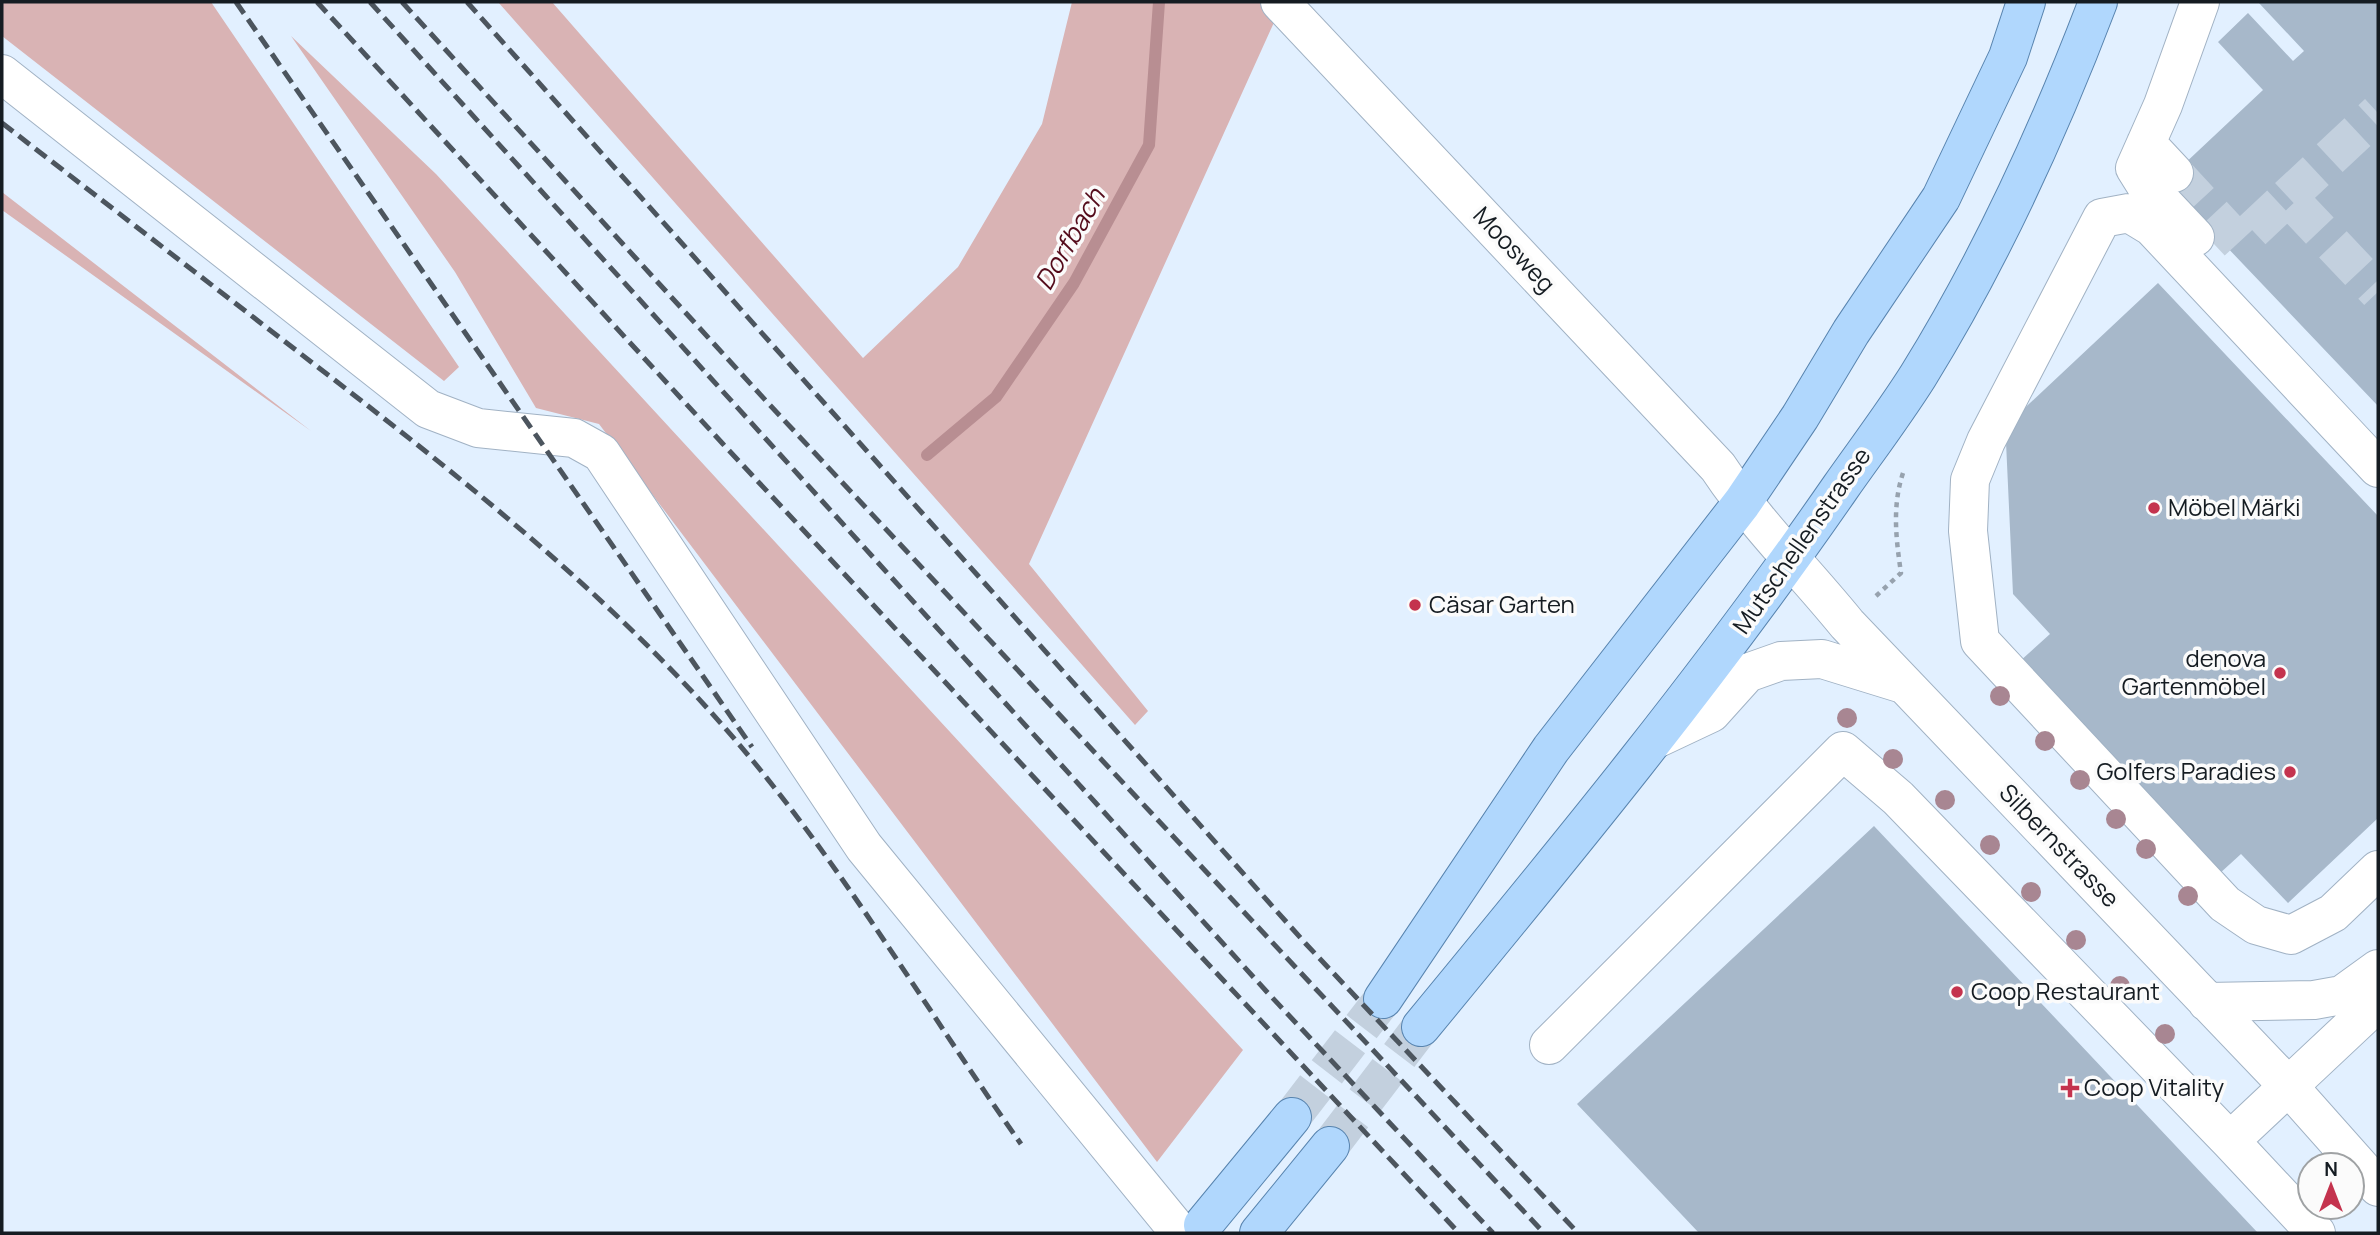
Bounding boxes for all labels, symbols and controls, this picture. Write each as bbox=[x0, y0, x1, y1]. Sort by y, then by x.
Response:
water label: Dorfbach bbox=[1026, 180, 1113, 296]
street label: Moosweg bbox=[1467, 199, 1564, 299]
street label: Mutschellenstrasse bbox=[1724, 440, 1877, 640]
place label: Möbel Märki bbox=[2168, 490, 2301, 523]
marker: Möbel Märki bbox=[2146, 500, 2162, 516]
place label: Cäsar Garten bbox=[1429, 587, 1575, 620]
marker: Cäsar Garten bbox=[1407, 597, 1423, 613]
place label: denova Gartenmöbel bbox=[2122, 641, 2266, 702]
marker: denova Gartenmöbel bbox=[2272, 665, 2288, 681]
place label: Golfers Paradies bbox=[2096, 754, 2276, 787]
marker: Golfers Paradies bbox=[2282, 764, 2298, 780]
street label: Silbernstrasse bbox=[1993, 776, 2128, 914]
place label: Coop Restaurant bbox=[1971, 974, 2160, 1007]
marker: Coop Restaurant bbox=[1949, 984, 1965, 1000]
place label: Coop Vitality bbox=[2084, 1070, 2225, 1103]
marker: Coop Vitality bbox=[2062, 1080, 2078, 1096]
north arrow bbox=[2296, 1151, 2366, 1221]
text: N bbox=[2324, 1156, 2338, 1182]

